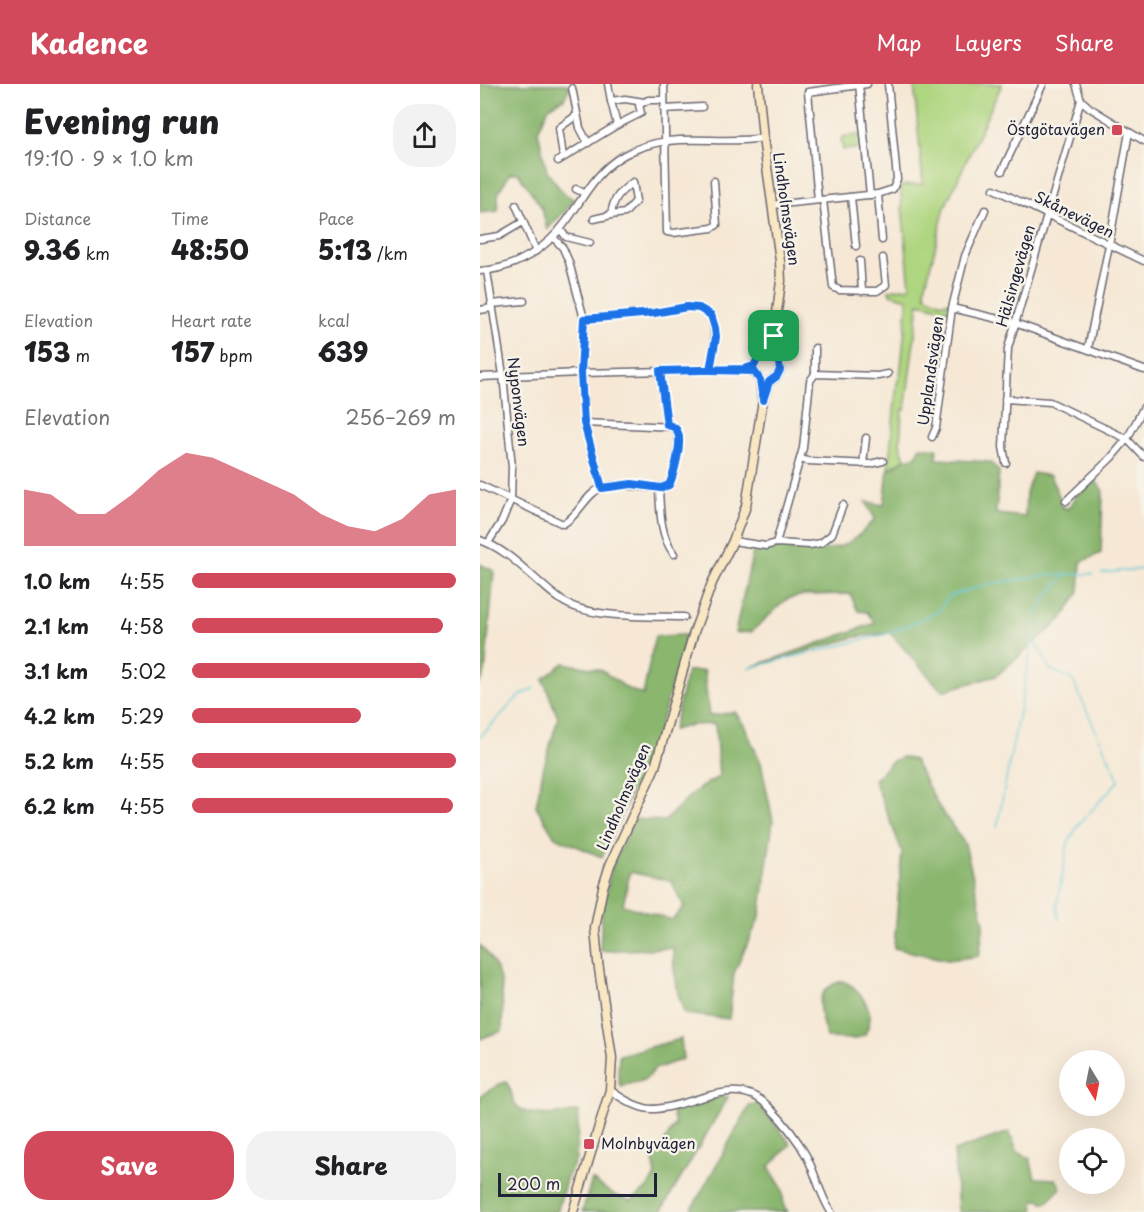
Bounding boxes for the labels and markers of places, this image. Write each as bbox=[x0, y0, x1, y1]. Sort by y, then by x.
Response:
place label: Östgötavägen bbox=[1007, 117, 1105, 140]
marker: Östgötavägen bbox=[1110, 123, 1124, 137]
pin bbox=[748, 310, 799, 361]
place label: Molnbyvägen bbox=[601, 1131, 696, 1154]
marker: Molnbyvägen bbox=[582, 1137, 596, 1151]

